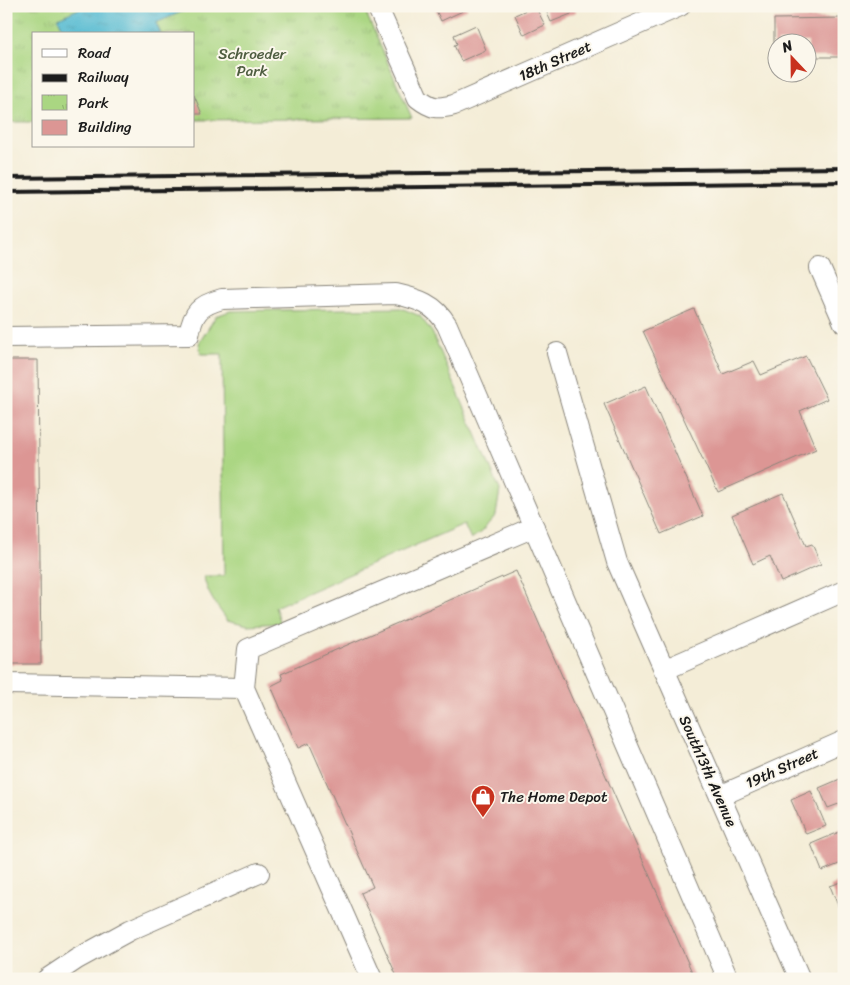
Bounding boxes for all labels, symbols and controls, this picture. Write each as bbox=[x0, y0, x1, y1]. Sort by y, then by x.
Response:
legend bbox=[32, 32, 195, 148]
north arrow bbox=[768, 32, 818, 82]
street label: 18th Street bbox=[514, 33, 596, 89]
text: N bbox=[777, 33, 797, 60]
text: Road bbox=[78, 40, 111, 66]
park label: Schroeder Park bbox=[218, 41, 287, 84]
text: Railway bbox=[78, 64, 129, 90]
text: Park bbox=[78, 90, 109, 116]
text: Building bbox=[78, 114, 132, 140]
street label: South13th Avenue bbox=[672, 711, 744, 831]
street label: 19th Street bbox=[741, 740, 823, 796]
shop icon: The Home Depot bbox=[470, 784, 496, 818]
place label: The Home Depot bbox=[500, 784, 608, 810]

